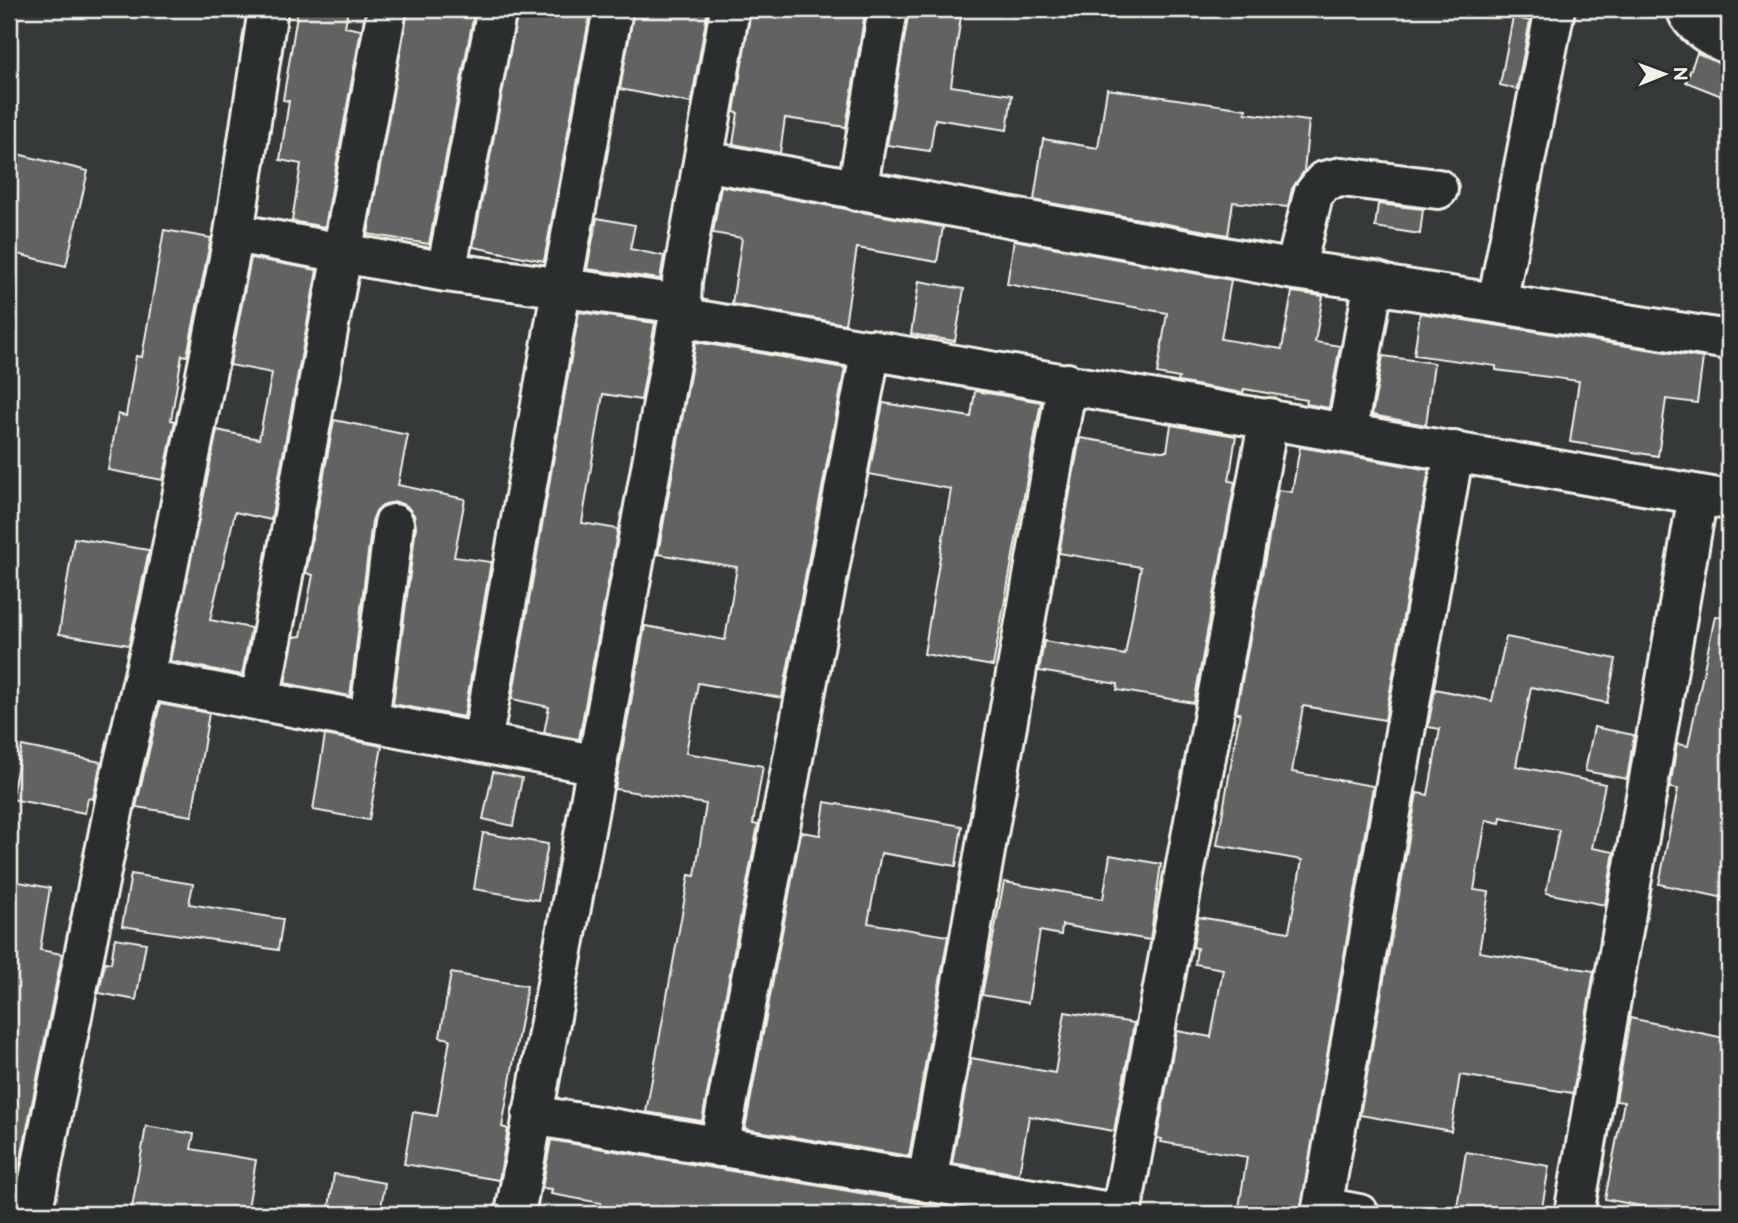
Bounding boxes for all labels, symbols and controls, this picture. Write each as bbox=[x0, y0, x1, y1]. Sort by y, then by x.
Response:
north arrow bbox=[1630, 38, 1700, 108]
text: N bbox=[1668, 66, 1691, 81]

